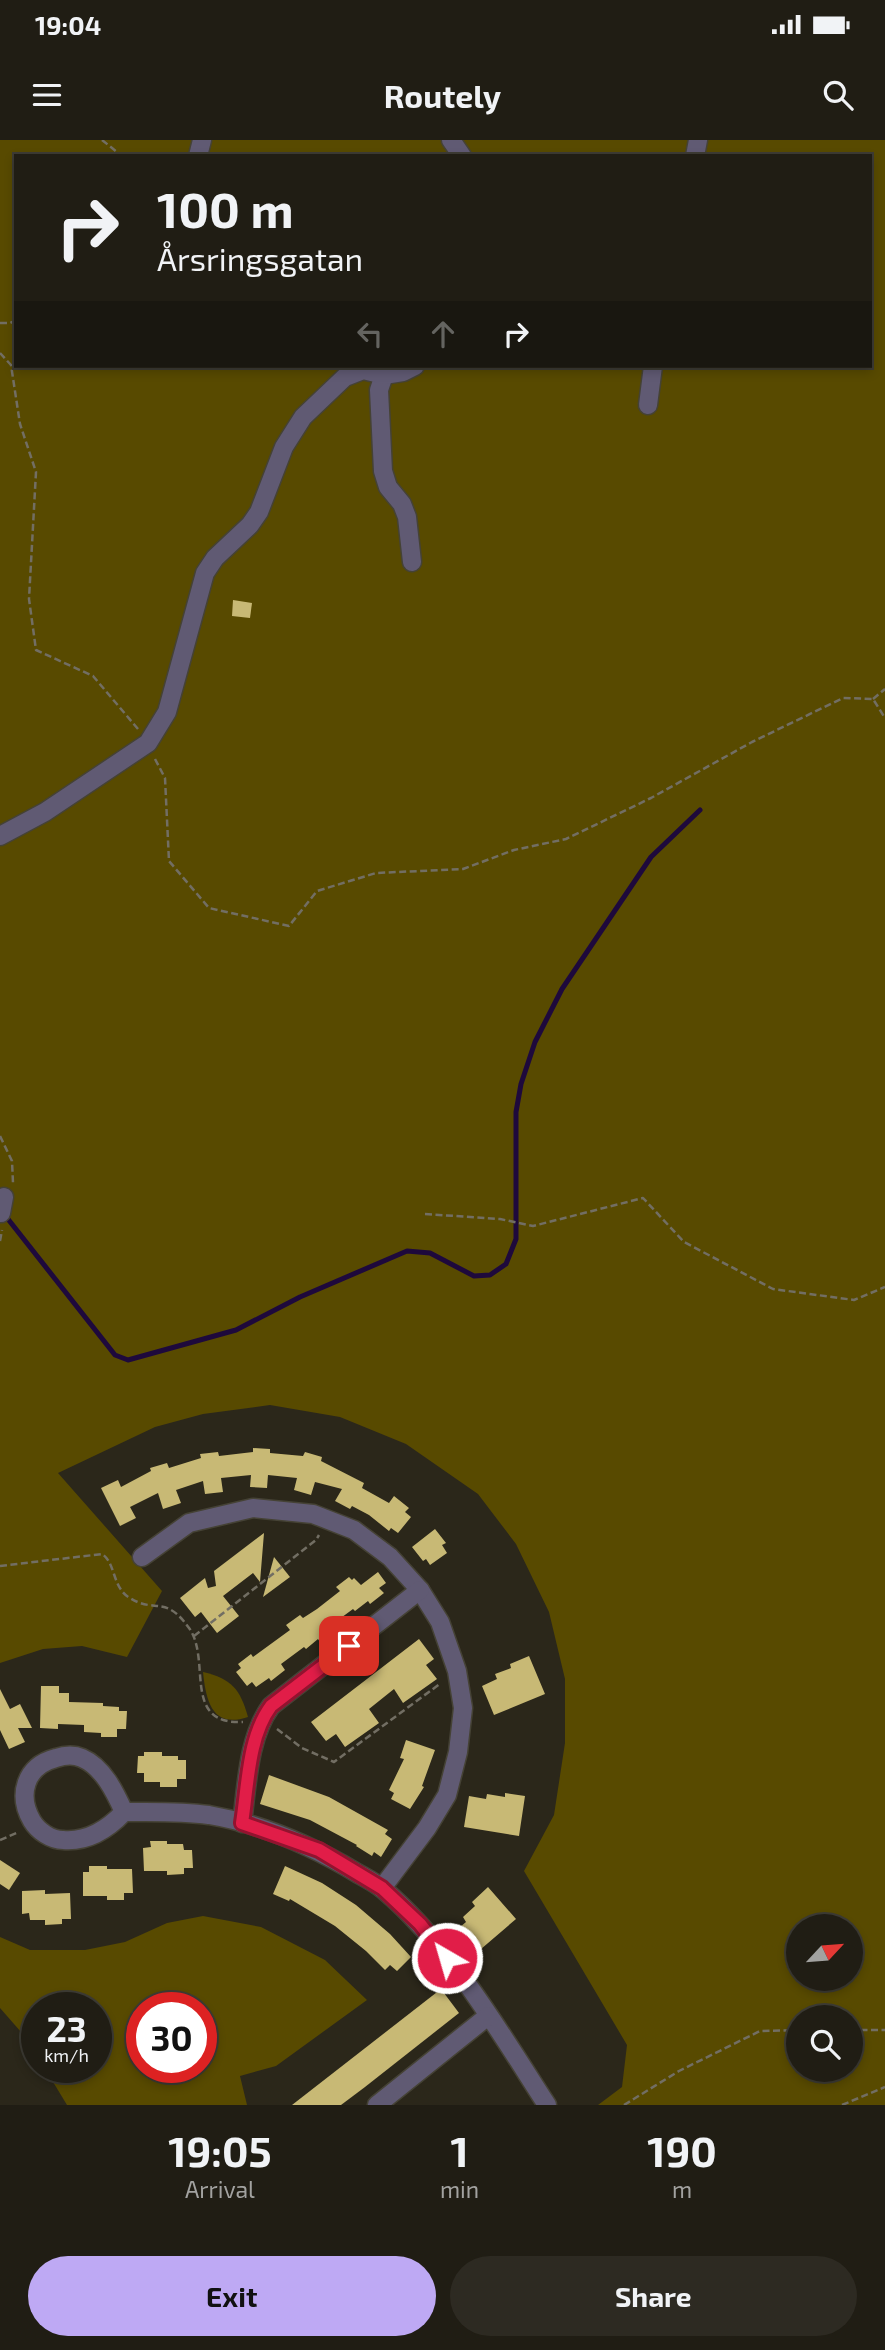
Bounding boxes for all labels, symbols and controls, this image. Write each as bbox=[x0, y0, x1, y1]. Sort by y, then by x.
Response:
text: 19:04 bbox=[35, 9, 101, 40]
icon: menu bbox=[28, 76, 66, 114]
text: Routely bbox=[384, 76, 501, 114]
icon: search bbox=[819, 76, 857, 114]
text: 100 m bbox=[157, 179, 294, 238]
icon: right bbox=[42, 182, 133, 273]
text: Årsringsgatan bbox=[157, 239, 363, 277]
icon: left bbox=[351, 315, 389, 353]
icon: ahead bbox=[424, 315, 462, 353]
icon: right bbox=[497, 315, 535, 353]
pin bbox=[319, 1616, 379, 1676]
icon: arrive bbox=[330, 1627, 368, 1665]
north arrow bbox=[786, 1914, 863, 1992]
map controls bbox=[786, 1914, 863, 2082]
position arrow bbox=[410, 1921, 484, 1995]
speed limit sign: 30 bbox=[126, 1992, 217, 2083]
button: search bbox=[786, 2005, 863, 2082]
text: 23 bbox=[46, 2007, 87, 2049]
text: km/h bbox=[44, 2044, 89, 2066]
text: 19:05 bbox=[168, 2125, 272, 2175]
text: 1 bbox=[450, 2125, 469, 2175]
text: 190 bbox=[647, 2125, 717, 2175]
text: Arrival bbox=[185, 2175, 255, 2203]
text: min bbox=[440, 2175, 479, 2203]
text: m bbox=[672, 2175, 692, 2203]
button: Exit bbox=[28, 2256, 436, 2336]
button: Share bbox=[450, 2256, 857, 2336]

